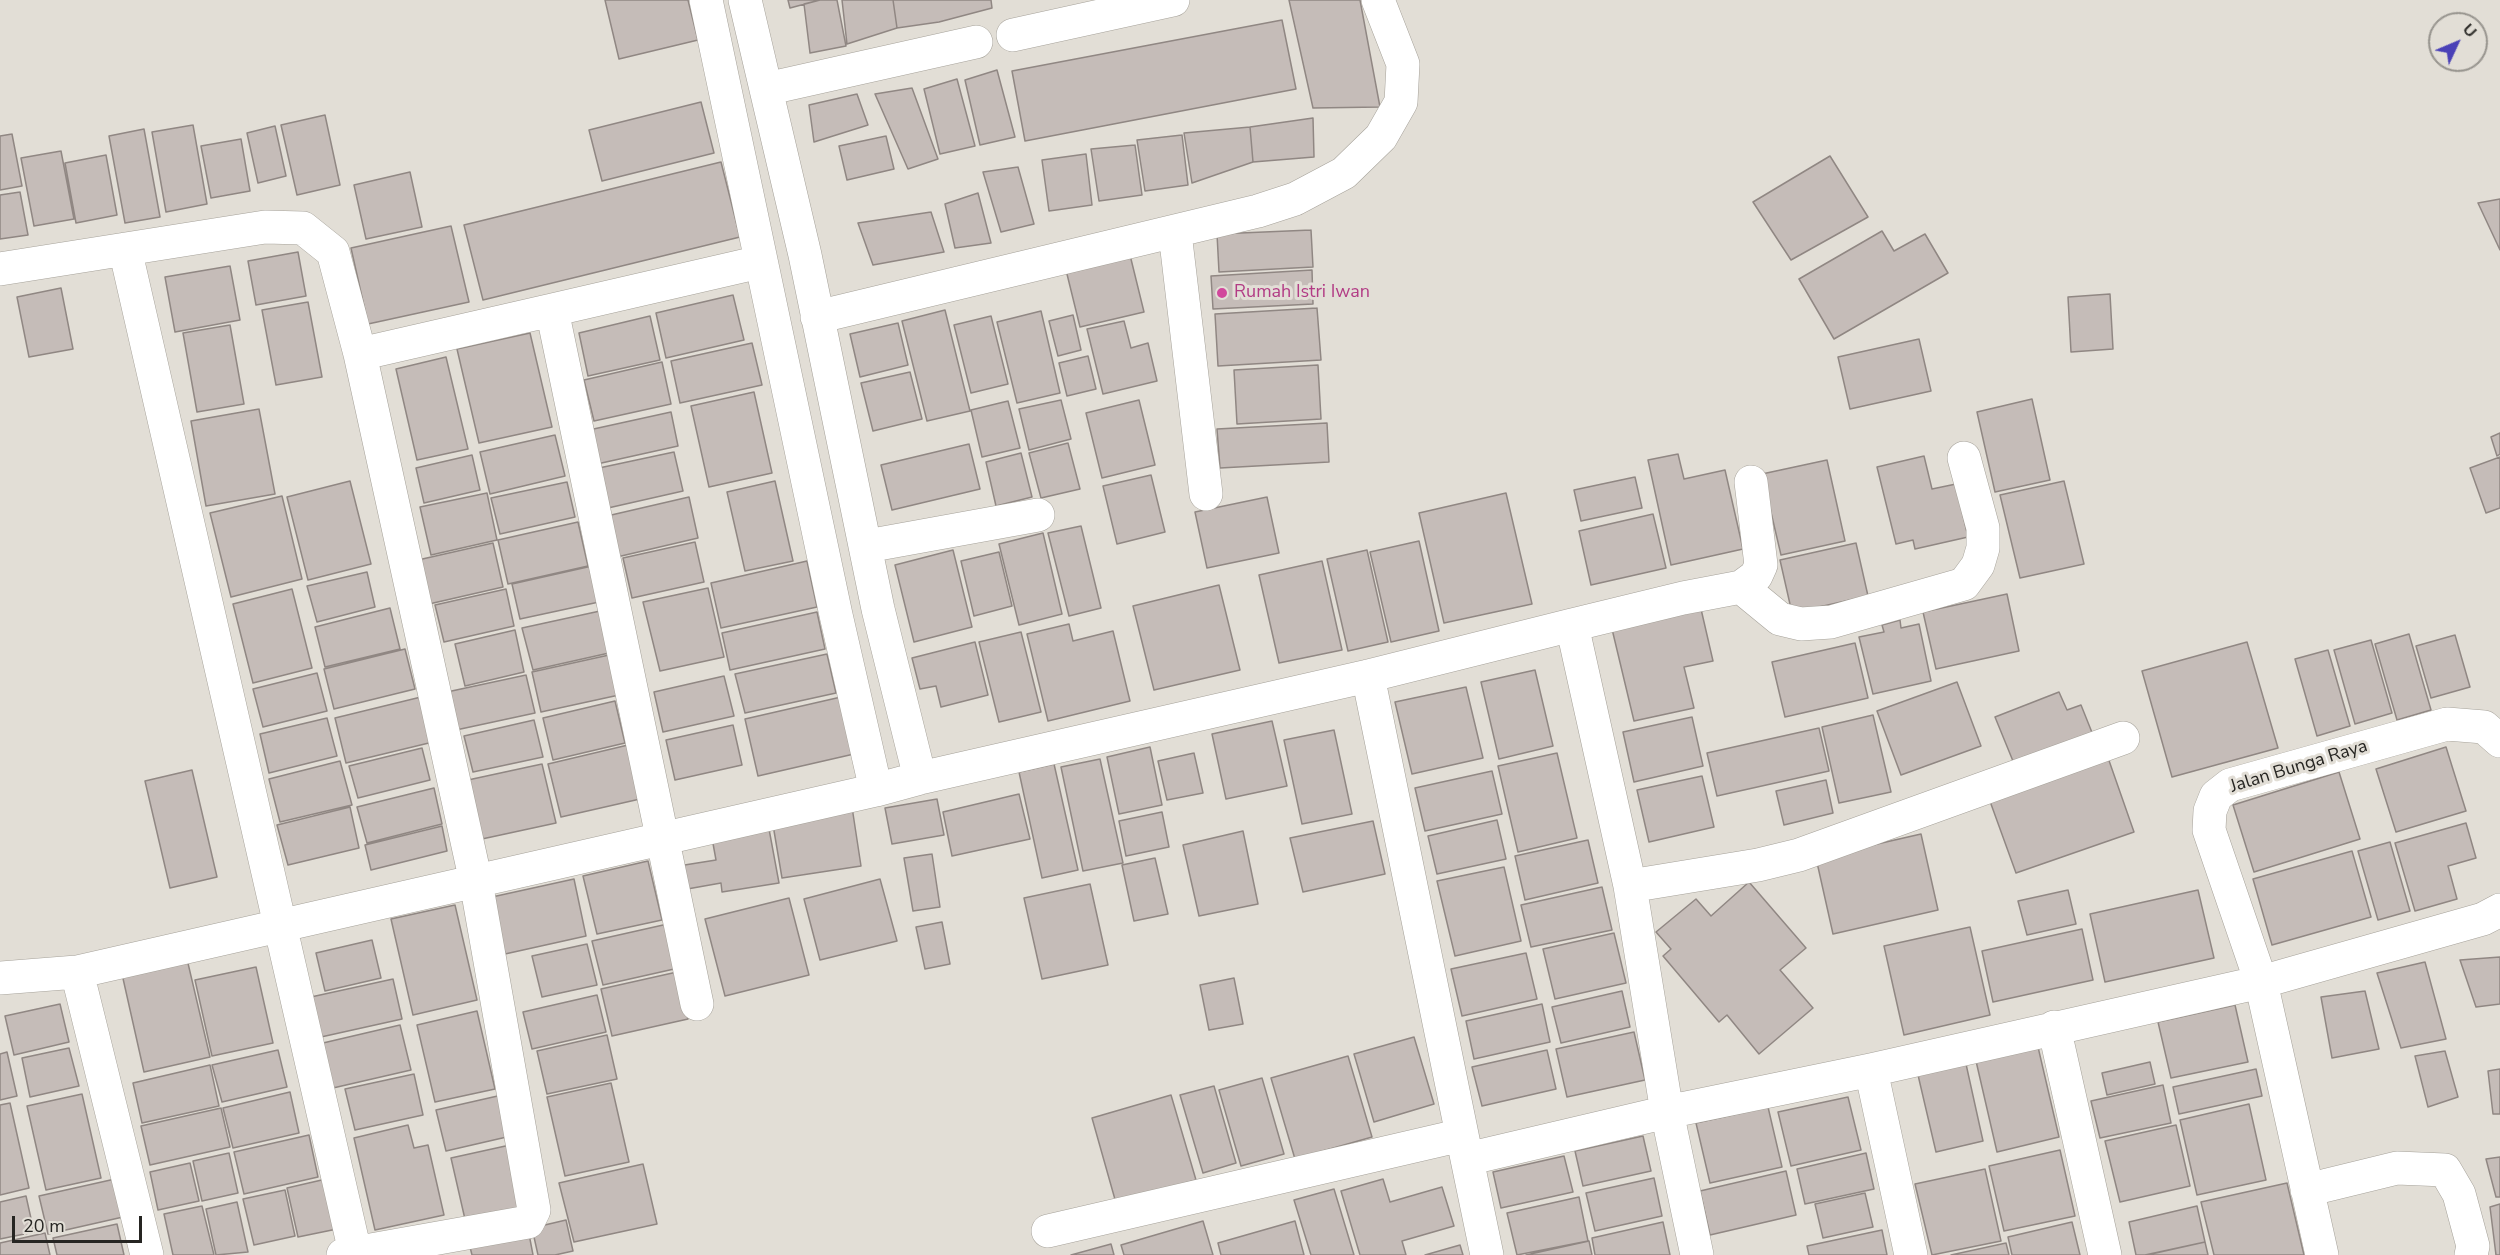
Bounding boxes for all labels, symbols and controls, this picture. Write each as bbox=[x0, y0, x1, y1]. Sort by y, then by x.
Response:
north arrow bbox=[2428, 12, 2488, 72]
text: U bbox=[2457, 19, 2482, 43]
place label: Rumah Istri Iwan bbox=[1234, 282, 1370, 304]
marker: Rumah Istri Iwan bbox=[1215, 286, 1229, 300]
street label: Jalan Bunga Raya bbox=[2228, 736, 2370, 798]
scale bar bbox=[15, 1204, 146, 1242]
text: 20 m bbox=[23, 1214, 65, 1238]

